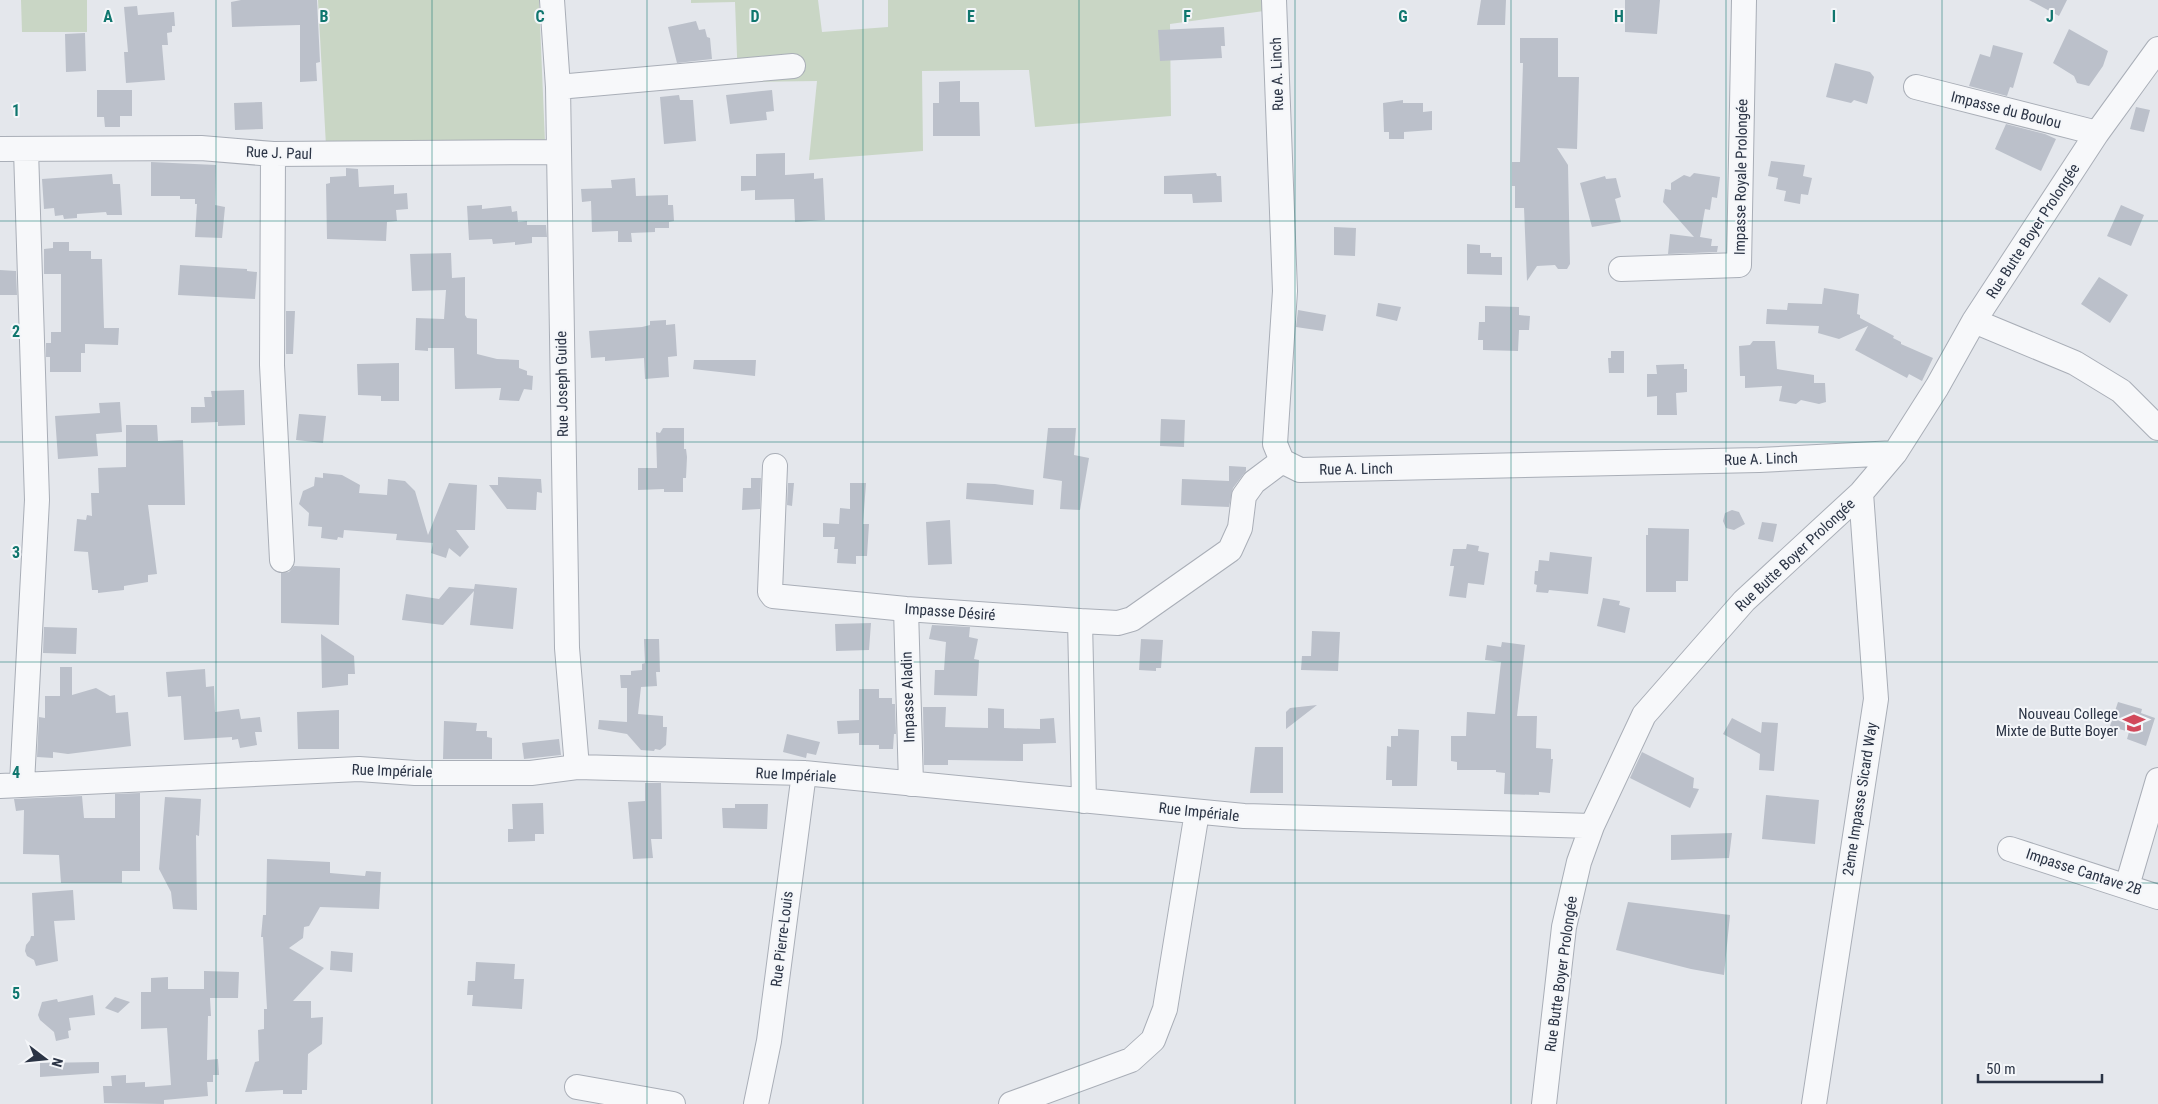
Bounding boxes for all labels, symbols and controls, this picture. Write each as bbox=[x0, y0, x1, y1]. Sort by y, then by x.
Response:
text: A bbox=[103, 7, 113, 26]
text: B bbox=[320, 7, 329, 26]
text: C bbox=[535, 7, 545, 26]
text: D bbox=[750, 7, 760, 26]
text: E bbox=[967, 7, 975, 26]
text: F bbox=[1183, 7, 1191, 26]
text: G bbox=[1398, 7, 1408, 26]
text: H bbox=[1614, 7, 1624, 26]
text: I bbox=[1832, 7, 1836, 26]
text: J bbox=[2046, 7, 2054, 26]
street label: Rue A. Linch bbox=[1267, 37, 1287, 111]
street label: Impasse du Boulou bbox=[1949, 88, 2063, 132]
street label: Impasse Royale Prolongée bbox=[1731, 99, 1751, 255]
text: 1 bbox=[12, 101, 20, 120]
street label: Rue J. Paul bbox=[245, 143, 313, 163]
street label: Rue Butte Boyer Prolongée bbox=[1983, 160, 2083, 302]
text: 2 bbox=[12, 322, 20, 341]
street label: Rue Joseph Guide bbox=[552, 331, 572, 437]
street label: Rue A. Linch bbox=[1724, 449, 1798, 469]
street label: Rue A. Linch bbox=[1319, 459, 1393, 479]
street label: Rue Butte Boyer Prolongée bbox=[1731, 495, 1859, 615]
text: 3 bbox=[12, 543, 20, 562]
street label: Impasse Désiré bbox=[904, 600, 996, 624]
street label: Impasse Aladin bbox=[897, 651, 919, 743]
place label: Nouveau College Mixte de Butte Boyer bbox=[1996, 705, 2118, 740]
school or university icon: Nouveau College Mixte de Butte Boyer bbox=[2121, 710, 2147, 736]
street label: 2ème Impasse Sicard Way bbox=[1839, 721, 1881, 877]
street label: Rue Impériale bbox=[351, 761, 433, 781]
text: 4 bbox=[12, 763, 20, 782]
street label: Rue Impériale bbox=[755, 764, 837, 786]
street label: Rue Impériale bbox=[1158, 799, 1240, 825]
street label: Impasse Cantave 2B bbox=[2024, 845, 2144, 899]
street label: Rue Pierre-Louis bbox=[767, 890, 797, 988]
street label: Rue Butte Boyer Prolongée bbox=[1541, 895, 1581, 1053]
text: 5 bbox=[12, 984, 20, 1003]
north arrow bbox=[20, 1034, 70, 1084]
scale bar bbox=[1978, 1052, 2102, 1084]
text: N bbox=[49, 1056, 66, 1069]
text: 50 m bbox=[1986, 1060, 2016, 1078]

